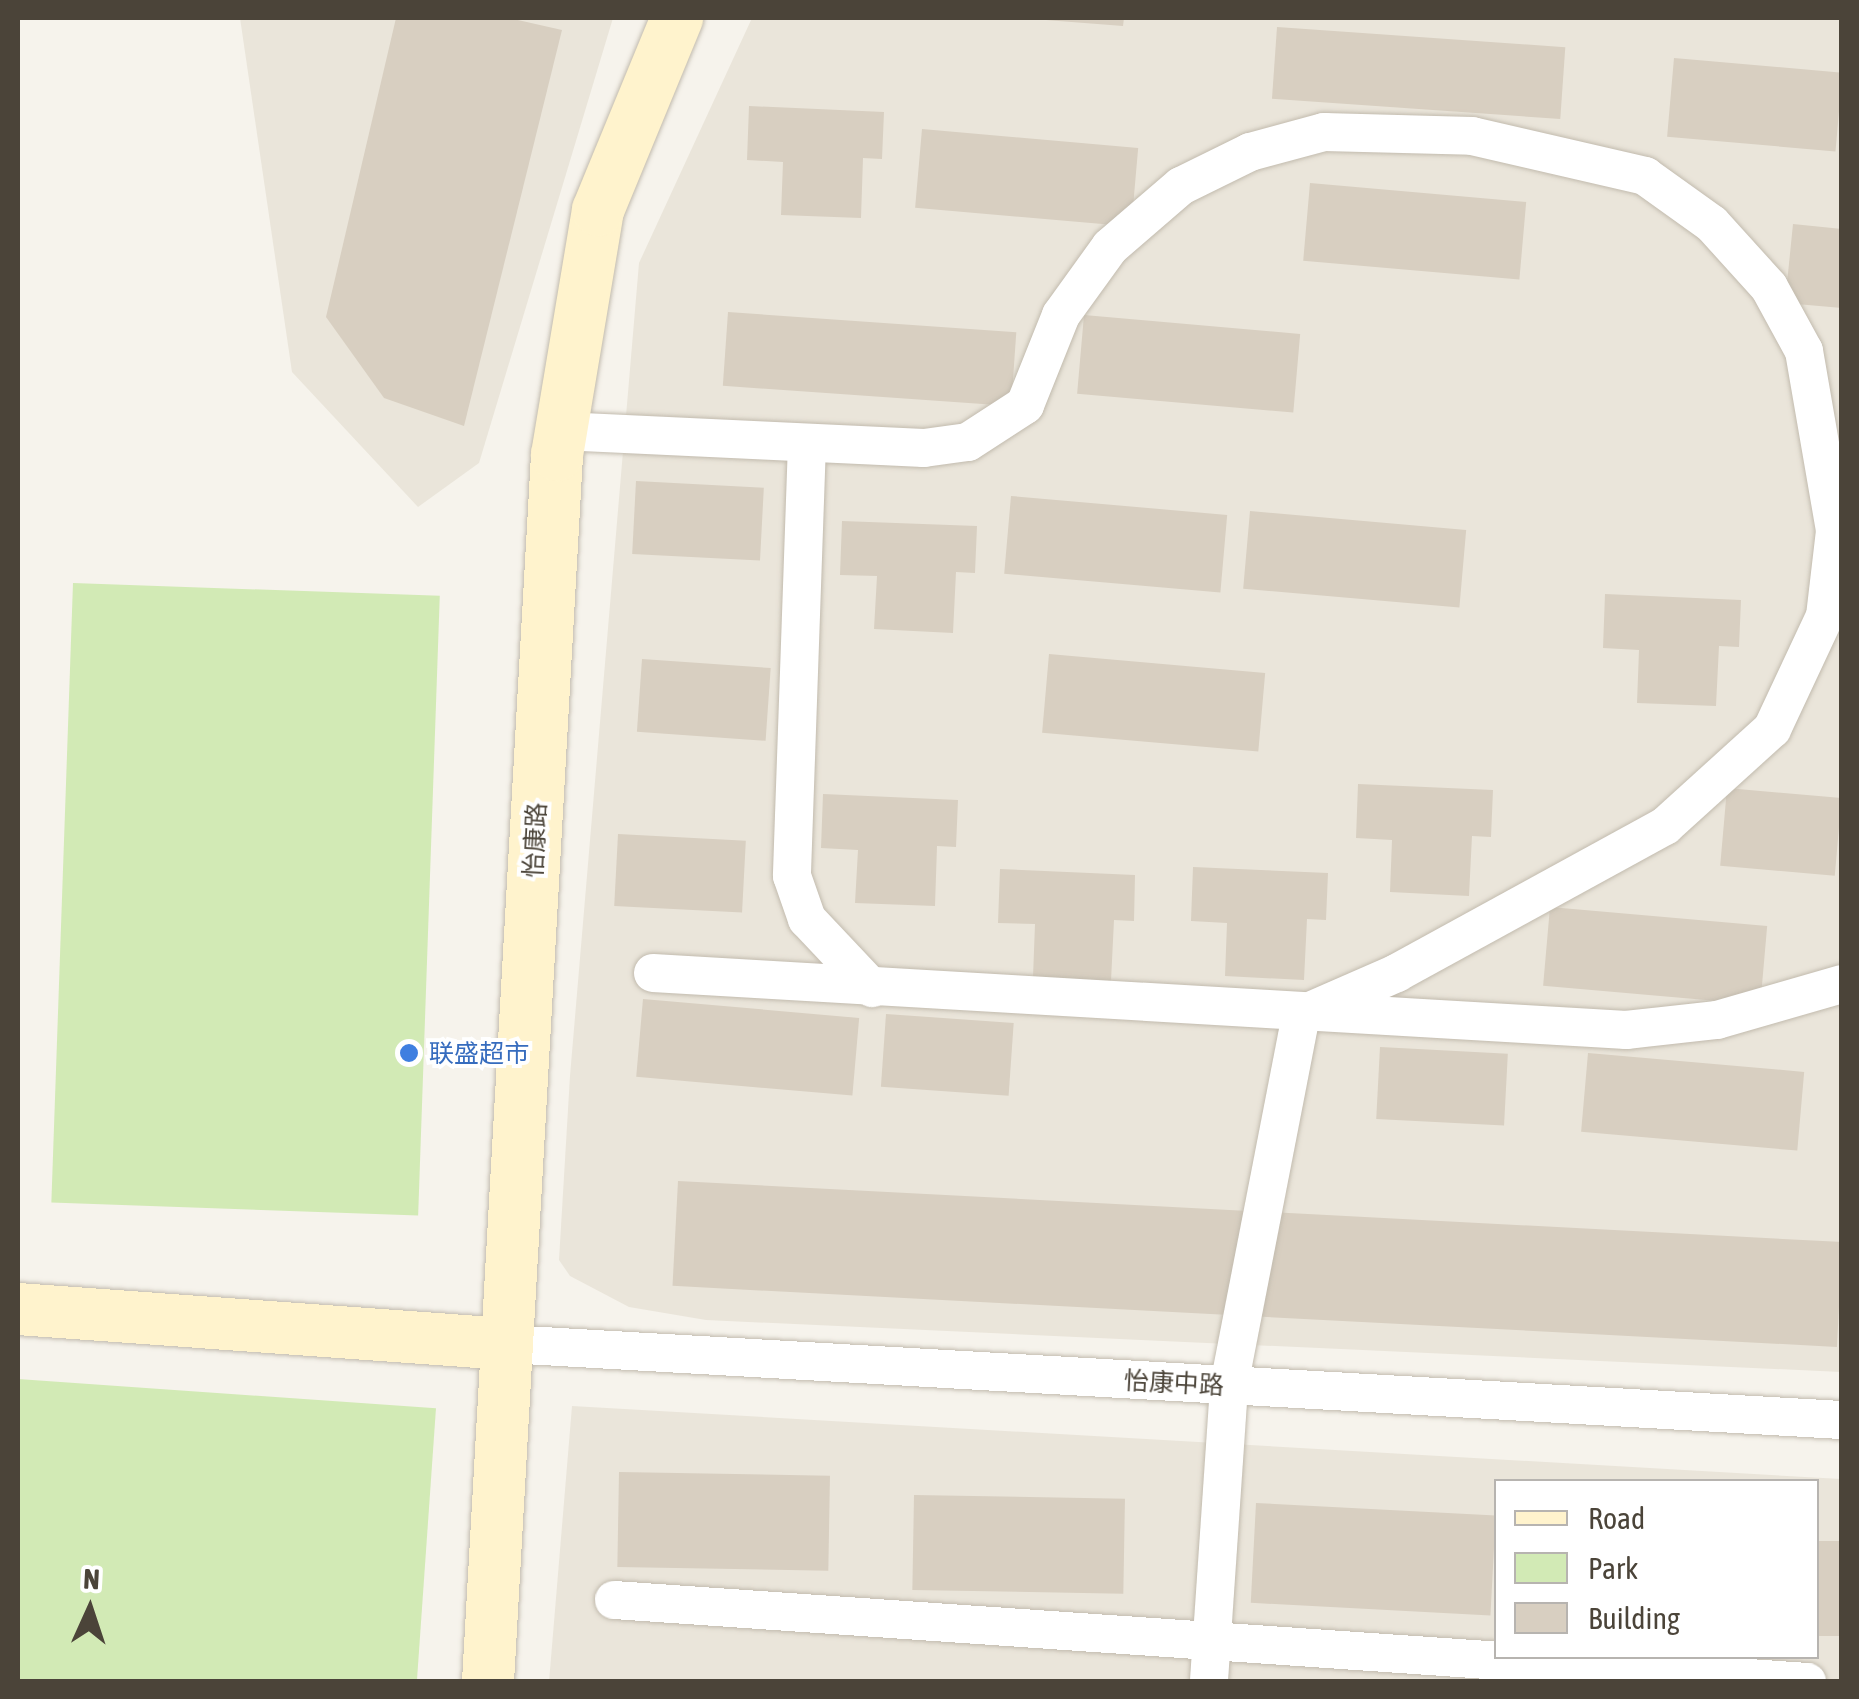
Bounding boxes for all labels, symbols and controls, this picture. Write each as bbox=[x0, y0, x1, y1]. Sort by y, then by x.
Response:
street label: 怡康路 bbox=[518, 802, 552, 878]
place label: 联盛超市 bbox=[429, 1038, 529, 1068]
marker: 联盛超市 bbox=[398, 1042, 420, 1064]
street label: 怡康中路 bbox=[1123, 1365, 1225, 1401]
legend bbox=[1494, 1479, 1819, 1659]
text: Road bbox=[1588, 1501, 1645, 1535]
text: Park bbox=[1588, 1551, 1638, 1585]
north arrow bbox=[40, 1559, 140, 1659]
text: N bbox=[82, 1563, 101, 1595]
text: Building bbox=[1588, 1601, 1680, 1635]

